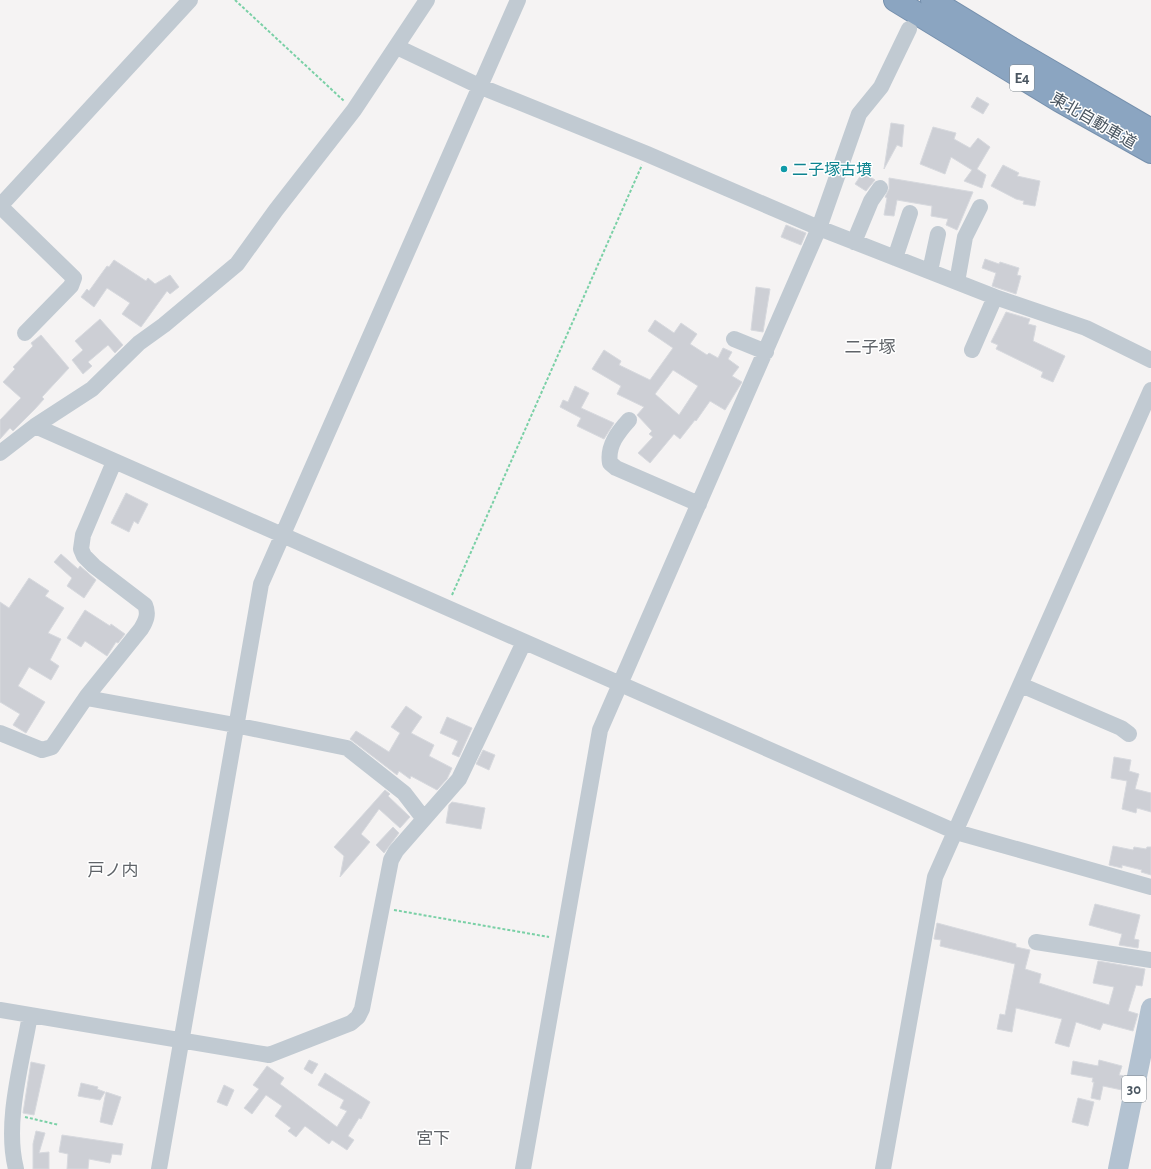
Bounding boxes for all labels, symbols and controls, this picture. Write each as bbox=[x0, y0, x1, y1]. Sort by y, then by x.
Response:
road number: E4 bbox=[1010, 65, 1034, 91]
street label: 東北自動車道 bbox=[1048, 89, 1140, 152]
place label: 二子塚古墳 bbox=[792, 162, 872, 178]
marker: 二子塚古墳 bbox=[779, 164, 789, 174]
district label: 二子塚 bbox=[845, 339, 896, 356]
district label: 戸ノ内 bbox=[88, 862, 139, 879]
road number: 30 bbox=[1122, 1076, 1146, 1102]
district label: 宮下 bbox=[416, 1130, 450, 1147]

